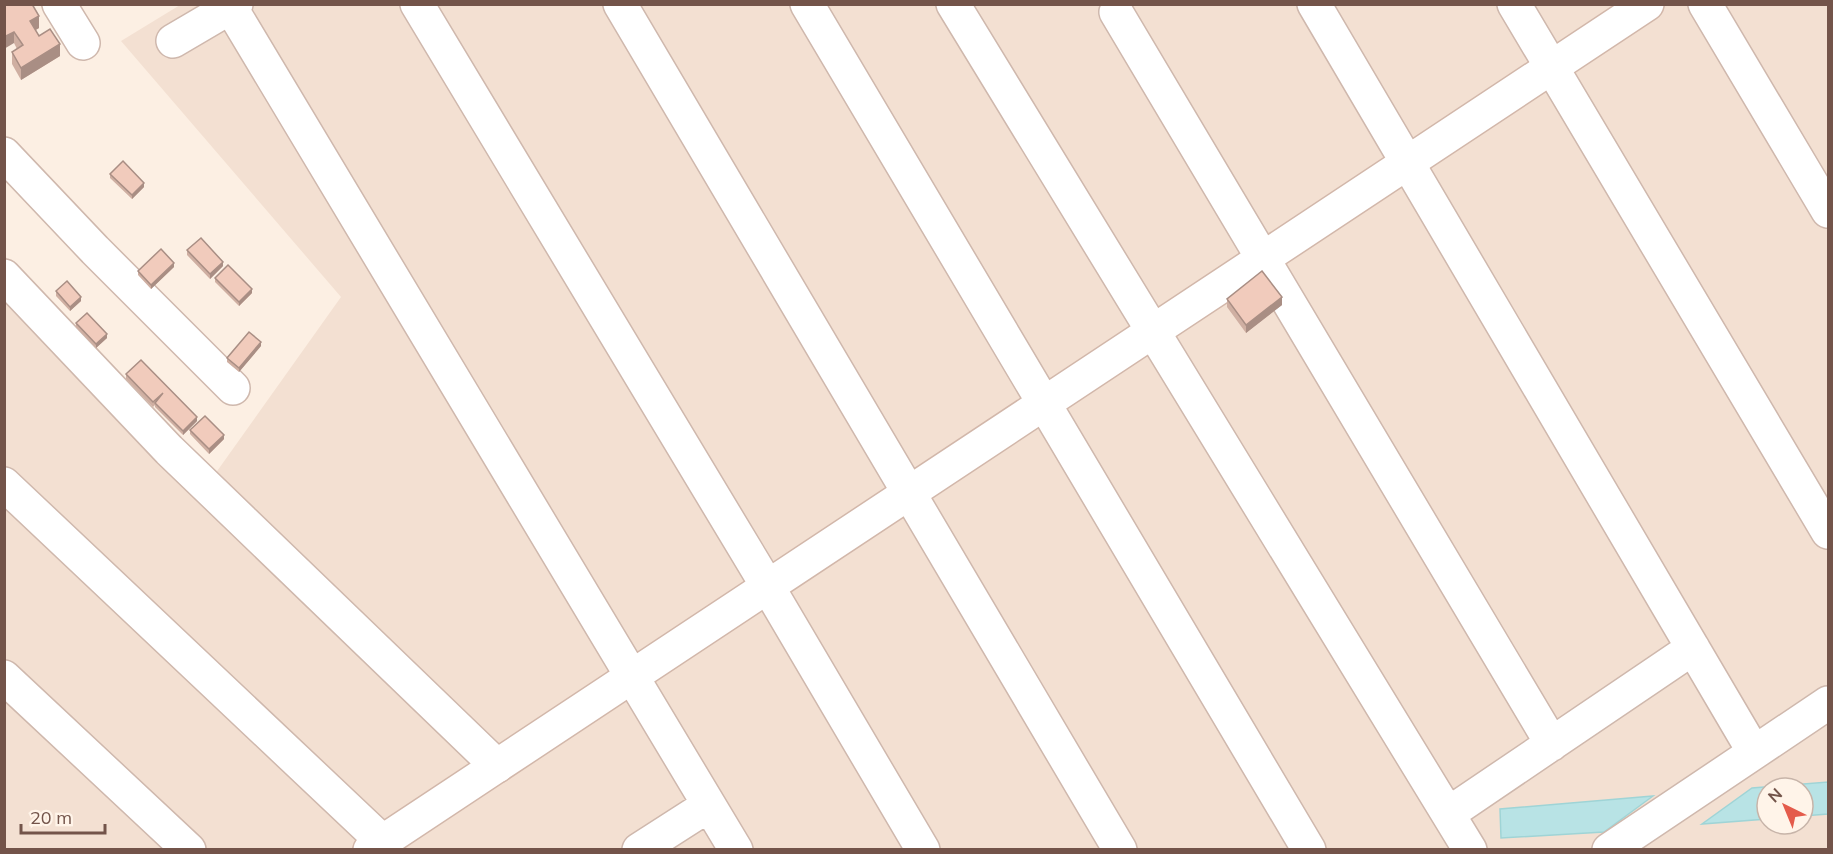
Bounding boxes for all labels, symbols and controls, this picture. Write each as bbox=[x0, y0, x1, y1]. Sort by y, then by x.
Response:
north arrow bbox=[1755, 776, 1815, 836]
text: N bbox=[1764, 784, 1786, 806]
scale bar bbox=[21, 797, 105, 835]
text: 20 m bbox=[30, 806, 72, 829]

